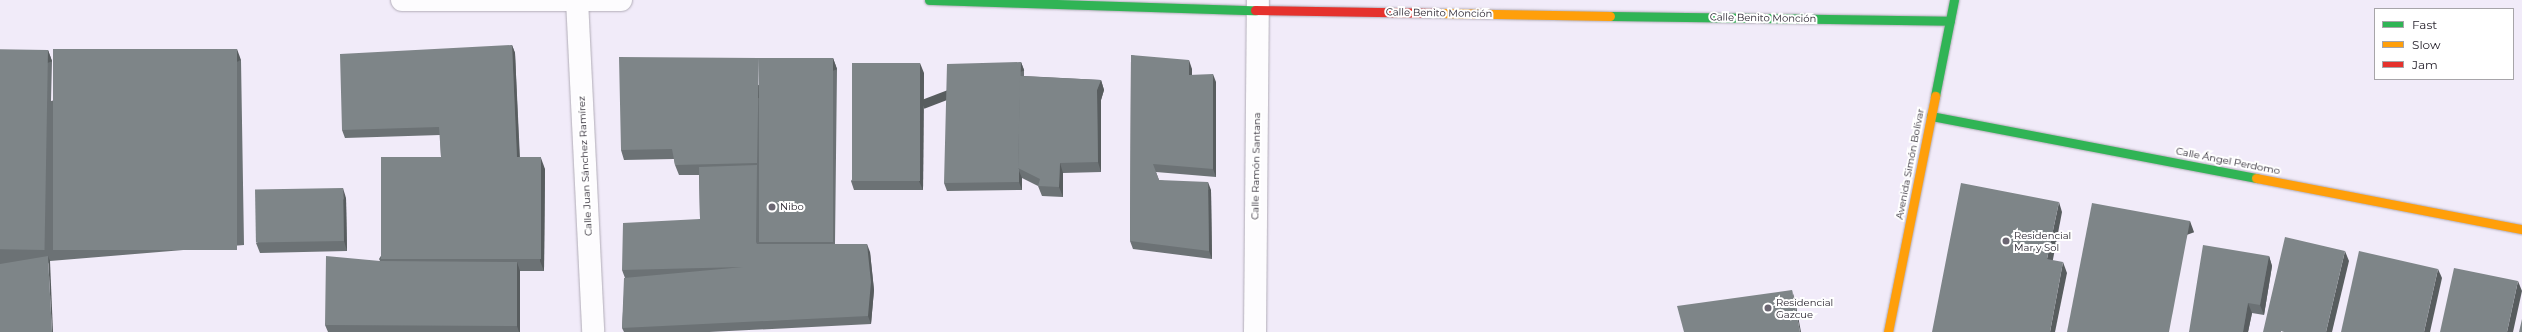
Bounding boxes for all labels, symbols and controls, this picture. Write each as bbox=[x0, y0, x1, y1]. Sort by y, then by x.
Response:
street label: Calle Benito Monción bbox=[1386, 6, 1492, 20]
legend bbox=[2374, 8, 2514, 80]
street label: Calle Benito Monción bbox=[1710, 11, 1816, 25]
text: Fast bbox=[2412, 17, 2437, 32]
text: Slow bbox=[2412, 37, 2441, 52]
text: Jam bbox=[2412, 57, 2438, 72]
street label: Calle Juan Sánchez Ramírez bbox=[575, 96, 595, 236]
street label: Avenida Simón Bolívar bbox=[1893, 108, 1927, 220]
street label: Calle Ramón Santana bbox=[1249, 112, 1263, 220]
street label: Calle Ángel Perdomo bbox=[2175, 145, 2281, 177]
place label: Nibo bbox=[780, 201, 804, 213]
marker: Nibo bbox=[767, 202, 777, 212]
place label: Residencial Mar y Sol bbox=[2014, 229, 2071, 252]
marker: Residencial Mar y Sol bbox=[2001, 236, 2011, 246]
place label: Residencial Gazcue bbox=[1776, 296, 1833, 320]
marker: Residencial Gazcue bbox=[1763, 303, 1773, 313]

